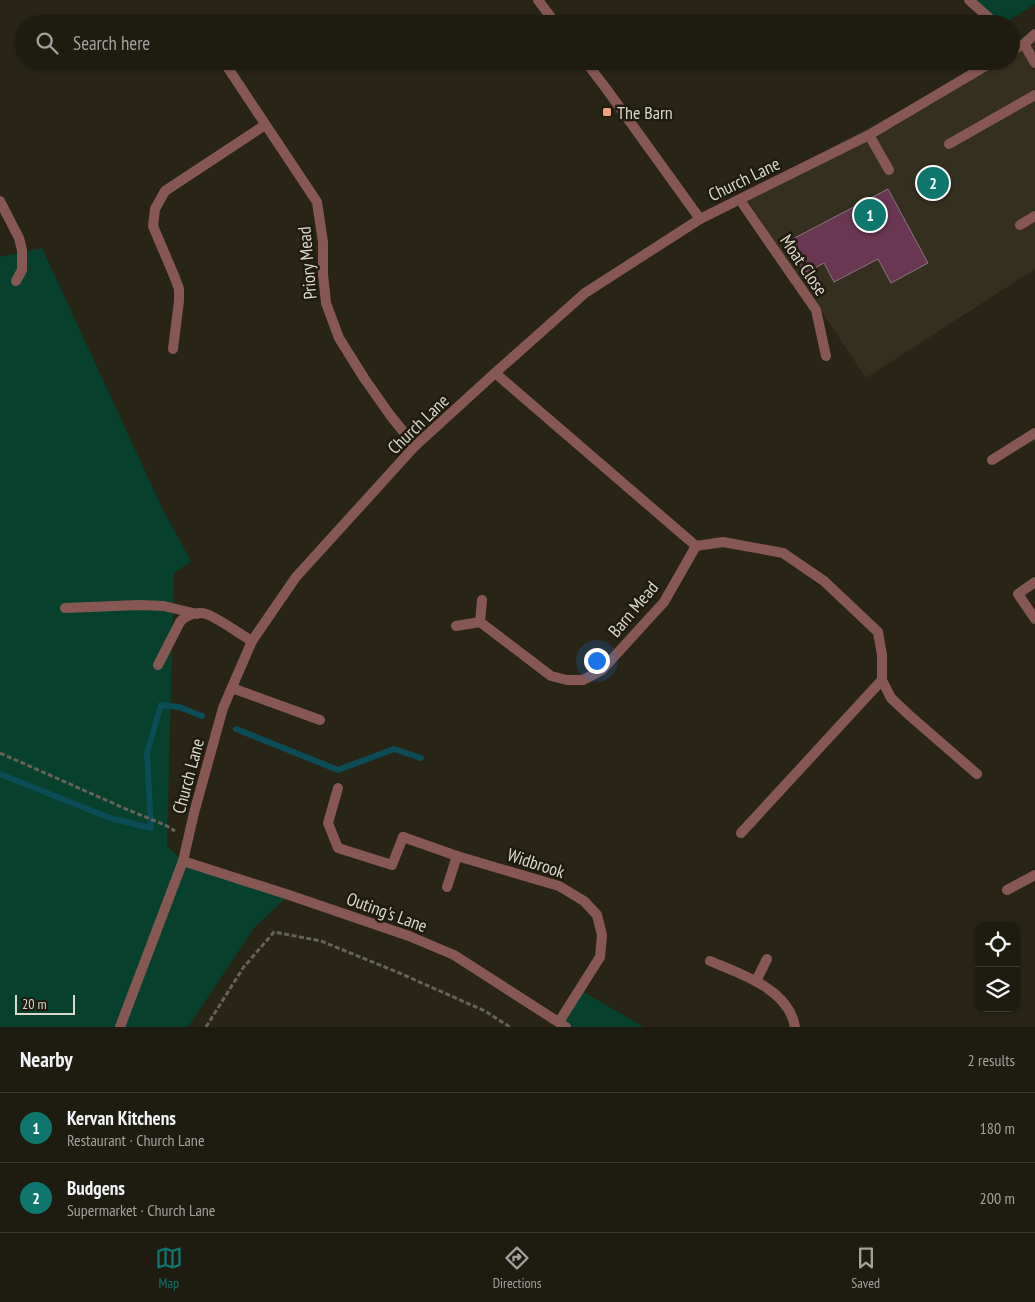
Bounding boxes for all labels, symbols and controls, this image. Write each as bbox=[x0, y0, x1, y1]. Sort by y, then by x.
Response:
search box bbox=[15, 15, 1020, 70]
icon: search bbox=[33, 29, 61, 57]
text: Search here bbox=[73, 31, 150, 55]
place label: The Barn bbox=[617, 101, 673, 124]
marker: The Barn bbox=[601, 106, 613, 118]
street label: Church Lane bbox=[704, 152, 784, 206]
pin: 2 bbox=[917, 164, 949, 202]
pin: 1 bbox=[854, 196, 886, 234]
street label: Priory Mead bbox=[292, 226, 322, 300]
street label: Moat Close bbox=[775, 230, 833, 300]
street label: Church Lane bbox=[382, 389, 454, 459]
street label: Barn Mead bbox=[603, 576, 663, 642]
your location bbox=[584, 648, 610, 674]
street label: Church Lane bbox=[167, 736, 209, 816]
street label: Widbrook bbox=[504, 843, 568, 883]
street label: Outing's Lane bbox=[343, 887, 431, 937]
map controls bbox=[975, 922, 1020, 1012]
button: locate bbox=[975, 922, 1020, 967]
button: layers bbox=[975, 967, 1020, 1012]
scale bar bbox=[15, 992, 75, 1015]
text: 20 m bbox=[22, 995, 47, 1013]
text: Nearby bbox=[20, 1046, 73, 1073]
text: 2 results bbox=[968, 1050, 1015, 1070]
text: Kervan Kitchens bbox=[67, 1106, 176, 1130]
text: 1 bbox=[32, 1118, 40, 1138]
text: 180 m bbox=[980, 1118, 1015, 1138]
text: Restaurant · Church Lane bbox=[67, 1130, 205, 1150]
text: Budgens bbox=[67, 1176, 125, 1200]
text: 2 bbox=[32, 1188, 40, 1208]
text: 200 m bbox=[980, 1188, 1015, 1208]
text: Supermarket · Church Lane bbox=[67, 1200, 215, 1220]
tab: Map bbox=[155, 1244, 183, 1292]
tab: Directions bbox=[493, 1244, 541, 1292]
tab: Saved bbox=[851, 1244, 880, 1292]

